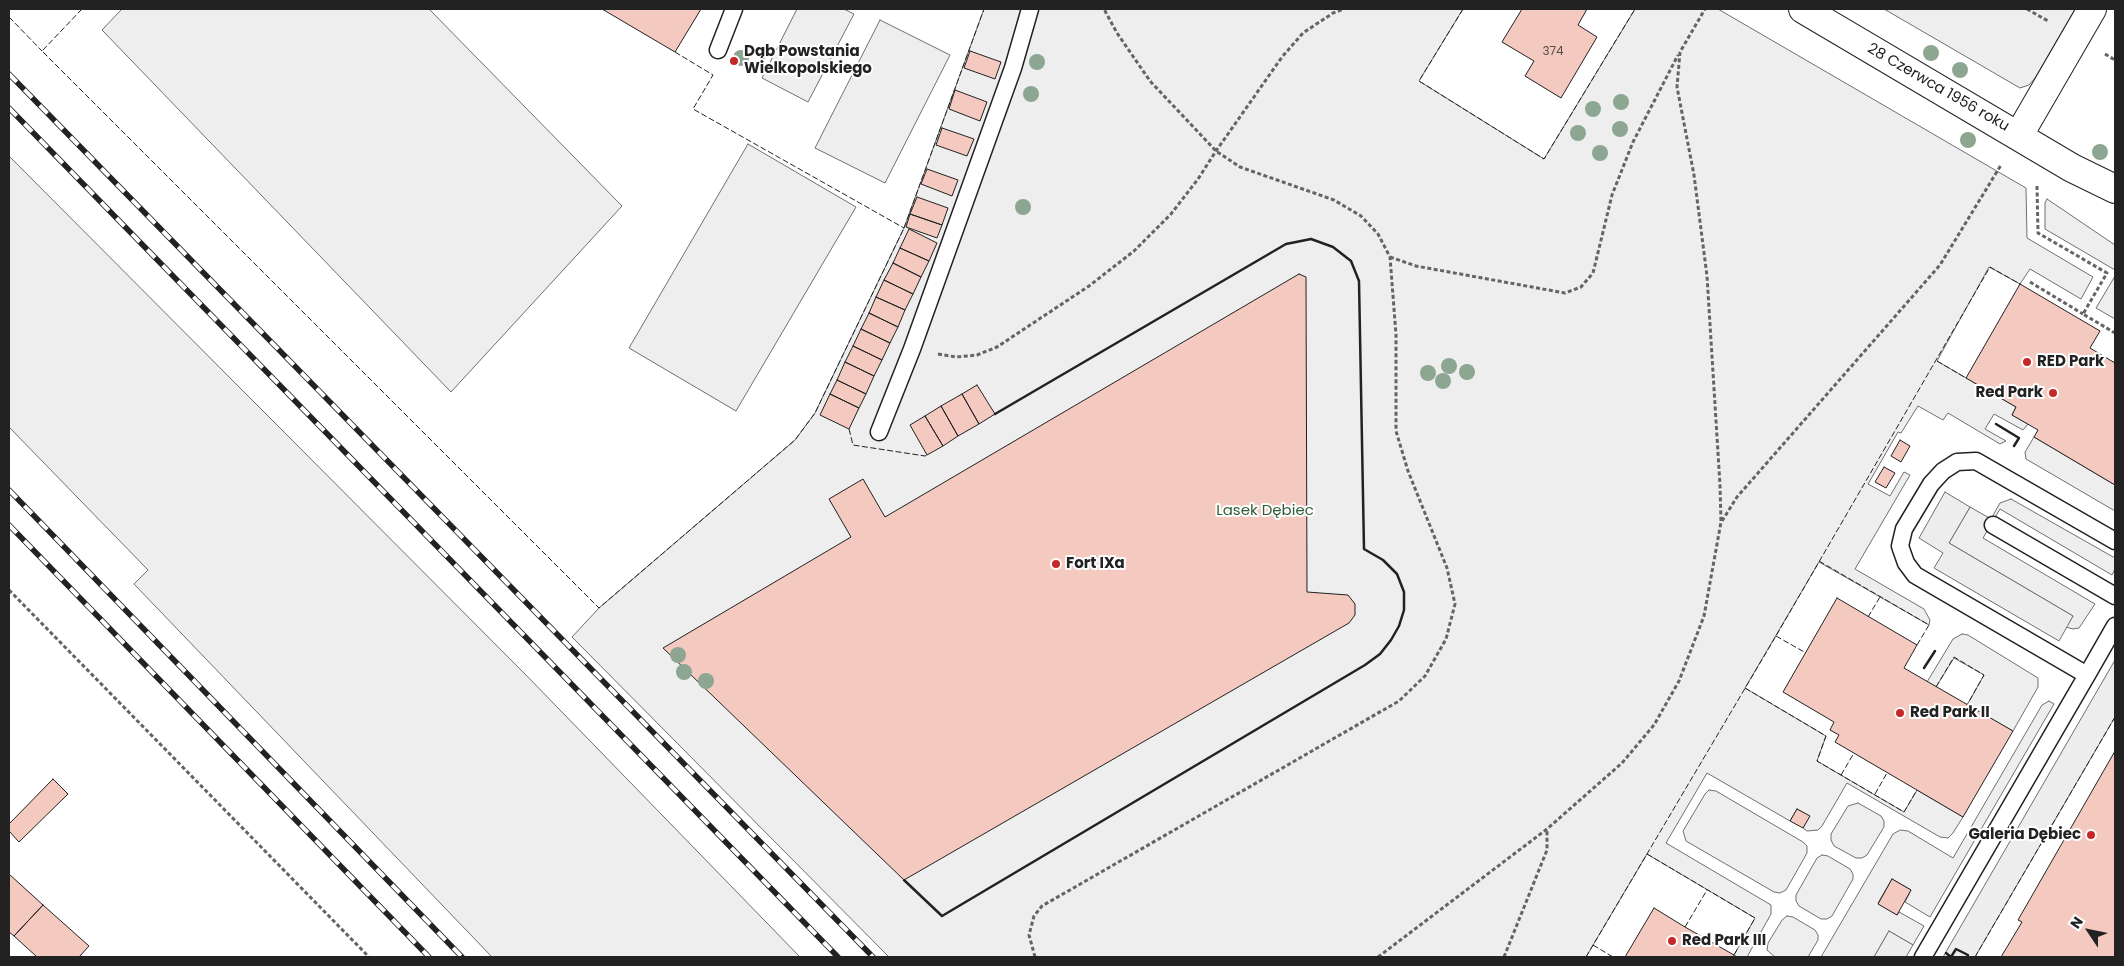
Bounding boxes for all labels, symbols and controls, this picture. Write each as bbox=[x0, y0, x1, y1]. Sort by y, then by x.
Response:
street label: 28 Czerwca 1956 roku bbox=[1864, 40, 2012, 136]
place label: Dąb Powstania Wielkopolskiego bbox=[744, 43, 872, 78]
house number: 374 bbox=[1542, 45, 1564, 59]
marker: Dąb Powstania Wielkopolskiego bbox=[728, 55, 740, 67]
place label: RED Park bbox=[2037, 353, 2104, 371]
marker: RED Park bbox=[2021, 356, 2033, 368]
place label: Red Park bbox=[1975, 384, 2043, 402]
marker: Red Park bbox=[2047, 387, 2059, 399]
park label: Lasek Dębiec bbox=[1216, 502, 1314, 520]
place label: Fort IXa bbox=[1066, 555, 1125, 573]
marker: Fort IXa bbox=[1050, 558, 1062, 570]
place label: Red Park II bbox=[1910, 704, 1990, 722]
marker: Red Park II bbox=[1894, 707, 1906, 719]
place label: Galeria Dębiec bbox=[1968, 826, 2081, 844]
marker: Galeria Dębiec bbox=[2085, 829, 2097, 841]
north arrow bbox=[2064, 906, 2114, 956]
text: N bbox=[2065, 913, 2088, 933]
place label: Red Park III bbox=[1682, 932, 1766, 950]
marker: Red Park III bbox=[1666, 935, 1678, 947]

